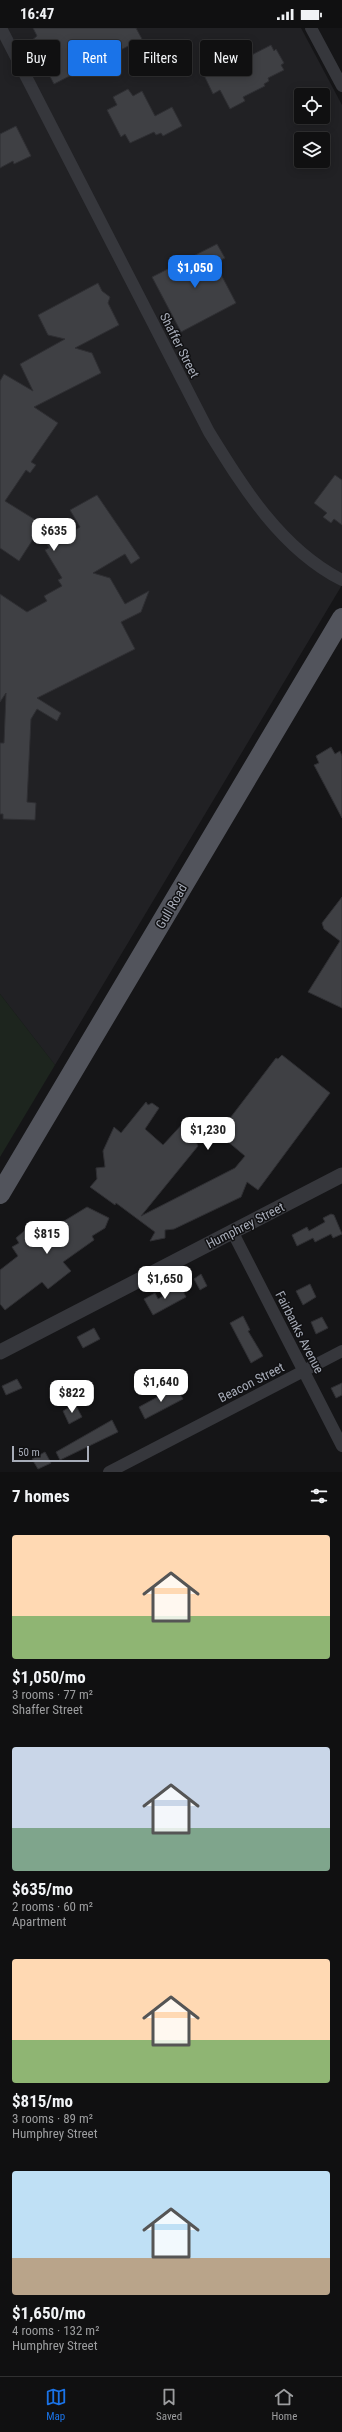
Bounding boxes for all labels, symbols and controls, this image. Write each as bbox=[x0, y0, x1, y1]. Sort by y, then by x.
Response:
text: 16:47 bbox=[20, 5, 54, 23]
chip: Buy bbox=[12, 40, 60, 76]
chip: Rent bbox=[68, 40, 121, 76]
chip: Filters bbox=[129, 40, 192, 76]
chip: New bbox=[200, 40, 252, 76]
map controls bbox=[294, 88, 330, 168]
button: locate bbox=[294, 88, 330, 124]
button: layers bbox=[294, 132, 330, 168]
pin: $1,050 bbox=[162, 255, 228, 289]
text: $1,050 bbox=[177, 260, 213, 275]
street label: Shaffer Street bbox=[157, 310, 202, 380]
pin: $635 bbox=[30, 518, 78, 552]
text: $635 bbox=[41, 523, 67, 538]
street label: Gull Road bbox=[153, 881, 190, 931]
pin: $1,230 bbox=[175, 1117, 241, 1151]
text: $1,230 bbox=[190, 1122, 226, 1137]
street label: Humphrey Street bbox=[204, 1199, 287, 1252]
pin: $815 bbox=[23, 1221, 71, 1255]
text: $815 bbox=[34, 1226, 60, 1241]
pin: $1,650 bbox=[132, 1266, 198, 1300]
text: $1,650 bbox=[147, 1271, 183, 1286]
street label: Fairbanks Avenue bbox=[272, 1289, 327, 1376]
street label: Beacon Street bbox=[216, 1359, 287, 1405]
pin: $1,640 bbox=[128, 1369, 194, 1403]
text: $1,640 bbox=[143, 1374, 179, 1389]
pin: $822 bbox=[48, 1380, 96, 1414]
text: $822 bbox=[59, 1385, 85, 1400]
scale bar bbox=[12, 1444, 89, 1463]
text: 50 m bbox=[18, 1446, 40, 1459]
icon: filters bbox=[308, 1485, 330, 1507]
text: 7 homes bbox=[12, 1486, 70, 1506]
icon: home bbox=[135, 1561, 207, 1633]
text: $1,050/mo bbox=[12, 1667, 86, 1687]
text: 3 rooms · 77 m² bbox=[12, 1687, 93, 1702]
text: Shaffer Street bbox=[12, 1702, 83, 1717]
icon: home bbox=[135, 1773, 207, 1845]
text: $635/mo bbox=[12, 1879, 73, 1899]
text: 2 rooms · 60 m² bbox=[12, 1899, 93, 1914]
text: Apartment bbox=[12, 1914, 66, 1929]
icon: home bbox=[135, 1985, 207, 2057]
text: $815/mo bbox=[12, 2091, 73, 2111]
text: 3 rooms · 89 m² bbox=[12, 2111, 93, 2126]
text: Humphrey Street bbox=[12, 2126, 98, 2141]
icon: home bbox=[135, 2197, 207, 2269]
text: $1,650/mo bbox=[12, 2303, 86, 2323]
text: 4 rooms · 132 m² bbox=[12, 2323, 99, 2338]
text: Humphrey Street bbox=[12, 2338, 98, 2353]
tab: Map bbox=[45, 2386, 67, 2423]
tab: Saved bbox=[156, 2386, 182, 2423]
tab: Home bbox=[272, 2386, 297, 2423]

